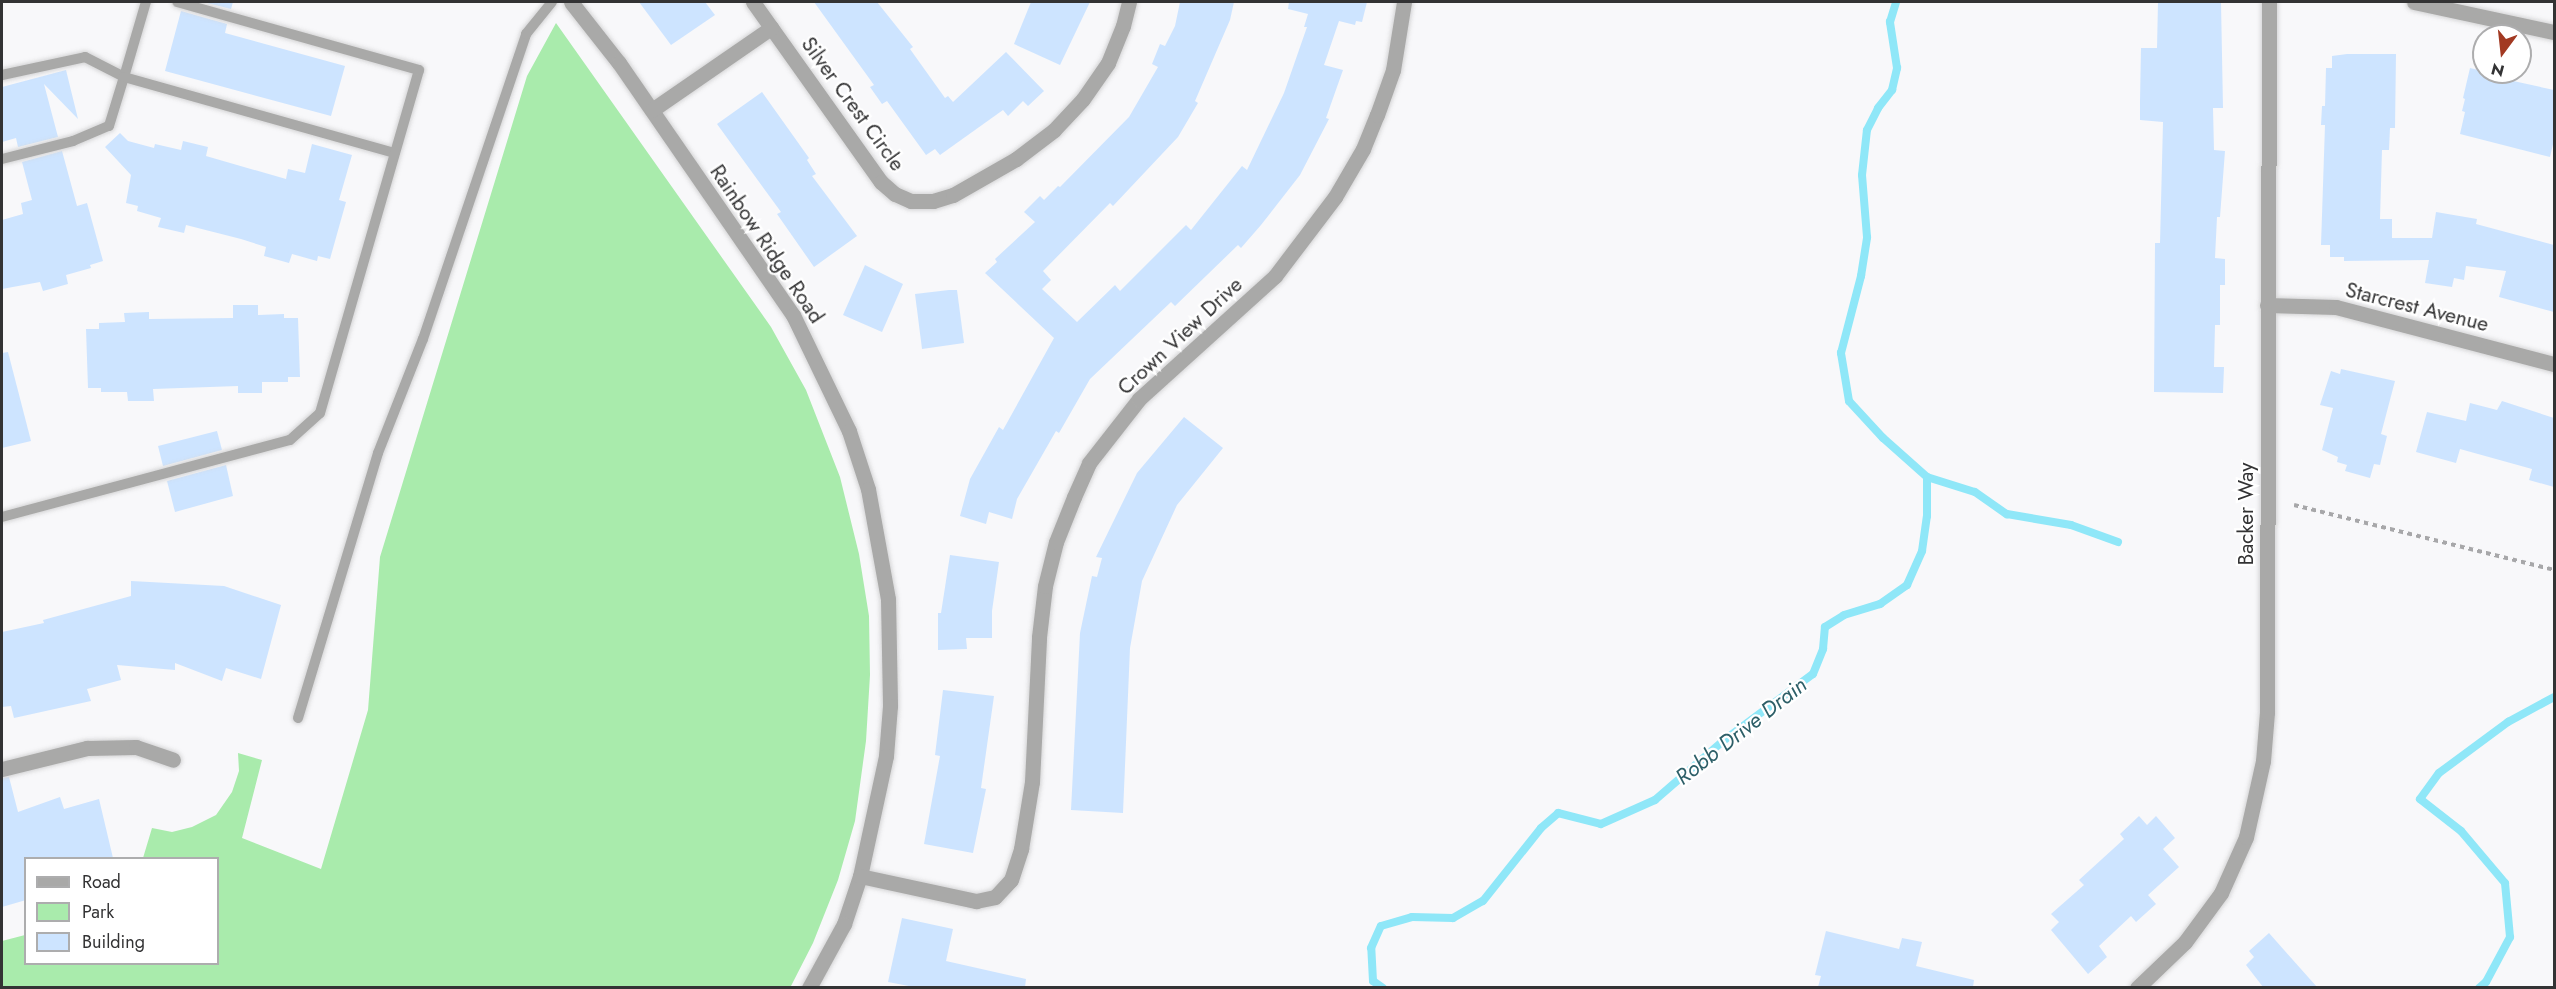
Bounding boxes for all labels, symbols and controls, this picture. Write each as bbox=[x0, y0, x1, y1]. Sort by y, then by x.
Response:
north arrow bbox=[2472, 24, 2532, 84]
street label: Silver Crest Circle bbox=[796, 32, 910, 176]
text: N bbox=[2489, 57, 2507, 83]
street label: Rainbow Ridge Road bbox=[705, 160, 829, 328]
street label: Crown View Drive bbox=[1112, 272, 1248, 400]
street label: Starcrest Avenue bbox=[2343, 277, 2491, 337]
street label: Backer Way bbox=[2233, 462, 2259, 566]
water label: Robb Drive Drain bbox=[1670, 672, 1812, 790]
legend bbox=[24, 857, 219, 965]
text: Road bbox=[82, 869, 121, 895]
text: Park bbox=[82, 899, 114, 925]
text: Building bbox=[82, 929, 145, 955]

